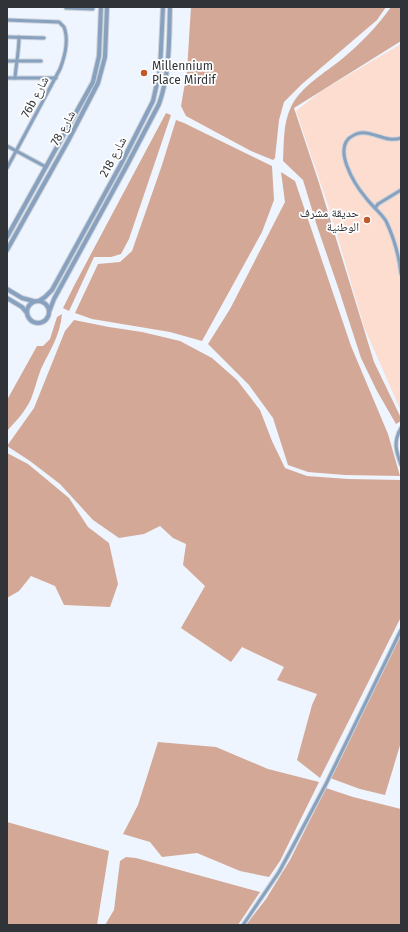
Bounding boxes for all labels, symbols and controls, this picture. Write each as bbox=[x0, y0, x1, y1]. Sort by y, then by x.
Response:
place label: Millennium Place Mirdif bbox=[152, 59, 217, 87]
marker: Millennium Place Mirdif bbox=[139, 68, 149, 78]
street label: 76b شارع bbox=[18, 74, 53, 120]
street label: شارع 78 bbox=[48, 108, 79, 148]
street label: شارع 218 bbox=[97, 134, 130, 180]
place label: حديقة مشرف الوطنية bbox=[300, 206, 359, 234]
marker: حديقة مشرف الوطنية bbox=[362, 215, 372, 225]

